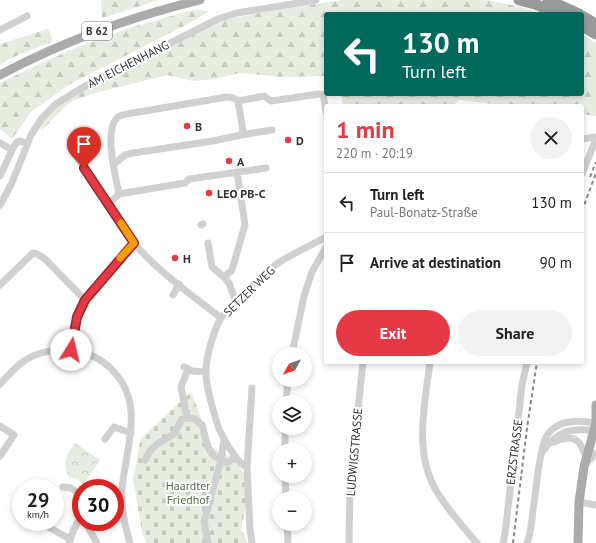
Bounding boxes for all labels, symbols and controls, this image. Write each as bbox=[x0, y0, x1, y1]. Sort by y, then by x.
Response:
road number: B 62 bbox=[82, 22, 112, 40]
text: 130 m bbox=[402, 24, 479, 61]
icon: left bbox=[336, 28, 388, 80]
street label: AM EICHENHANG bbox=[85, 37, 171, 91]
text: Turn left bbox=[402, 60, 467, 83]
text: 1 min bbox=[336, 114, 395, 145]
button: close bbox=[530, 117, 572, 159]
place label: B bbox=[195, 119, 202, 134]
marker: B bbox=[182, 121, 192, 131]
pin bbox=[67, 127, 101, 168]
icon: arrive bbox=[73, 133, 95, 155]
place label: D bbox=[296, 133, 304, 148]
marker: D bbox=[283, 135, 293, 145]
text: 220 m · 20:19 bbox=[336, 145, 413, 162]
place label: A bbox=[237, 154, 245, 169]
marker: A bbox=[224, 156, 234, 166]
text: Turn left bbox=[370, 185, 424, 204]
place label: LEO PB-C bbox=[217, 186, 266, 201]
marker: LEO PB-C bbox=[204, 188, 214, 198]
icon: left bbox=[336, 192, 358, 214]
text: 130 m bbox=[531, 193, 572, 212]
text: Paul-Bonatz-Straße bbox=[370, 204, 478, 221]
place label: H bbox=[183, 251, 191, 266]
icon: arrive bbox=[336, 252, 358, 274]
marker: H bbox=[170, 253, 180, 263]
text: Arrive at destination bbox=[370, 253, 501, 272]
text: 90 m bbox=[539, 253, 572, 272]
street label: SETZER WEG bbox=[220, 263, 278, 319]
button: Exit bbox=[336, 310, 450, 356]
button: Share bbox=[458, 310, 572, 356]
position arrow bbox=[50, 329, 92, 371]
north arrow bbox=[272, 347, 312, 387]
map controls bbox=[272, 347, 312, 531]
button: layers bbox=[272, 395, 312, 435]
street label: LUDWIGSTRASSE bbox=[343, 407, 365, 497]
street label: ERZSTRASSE bbox=[503, 418, 525, 486]
button: + bbox=[272, 443, 312, 483]
park label: Haardter Friedhof bbox=[166, 478, 211, 507]
speed limit sign: 30 bbox=[72, 479, 124, 531]
text: 29 bbox=[27, 487, 49, 513]
button: − bbox=[272, 491, 312, 531]
text: km/h bbox=[27, 508, 49, 521]

